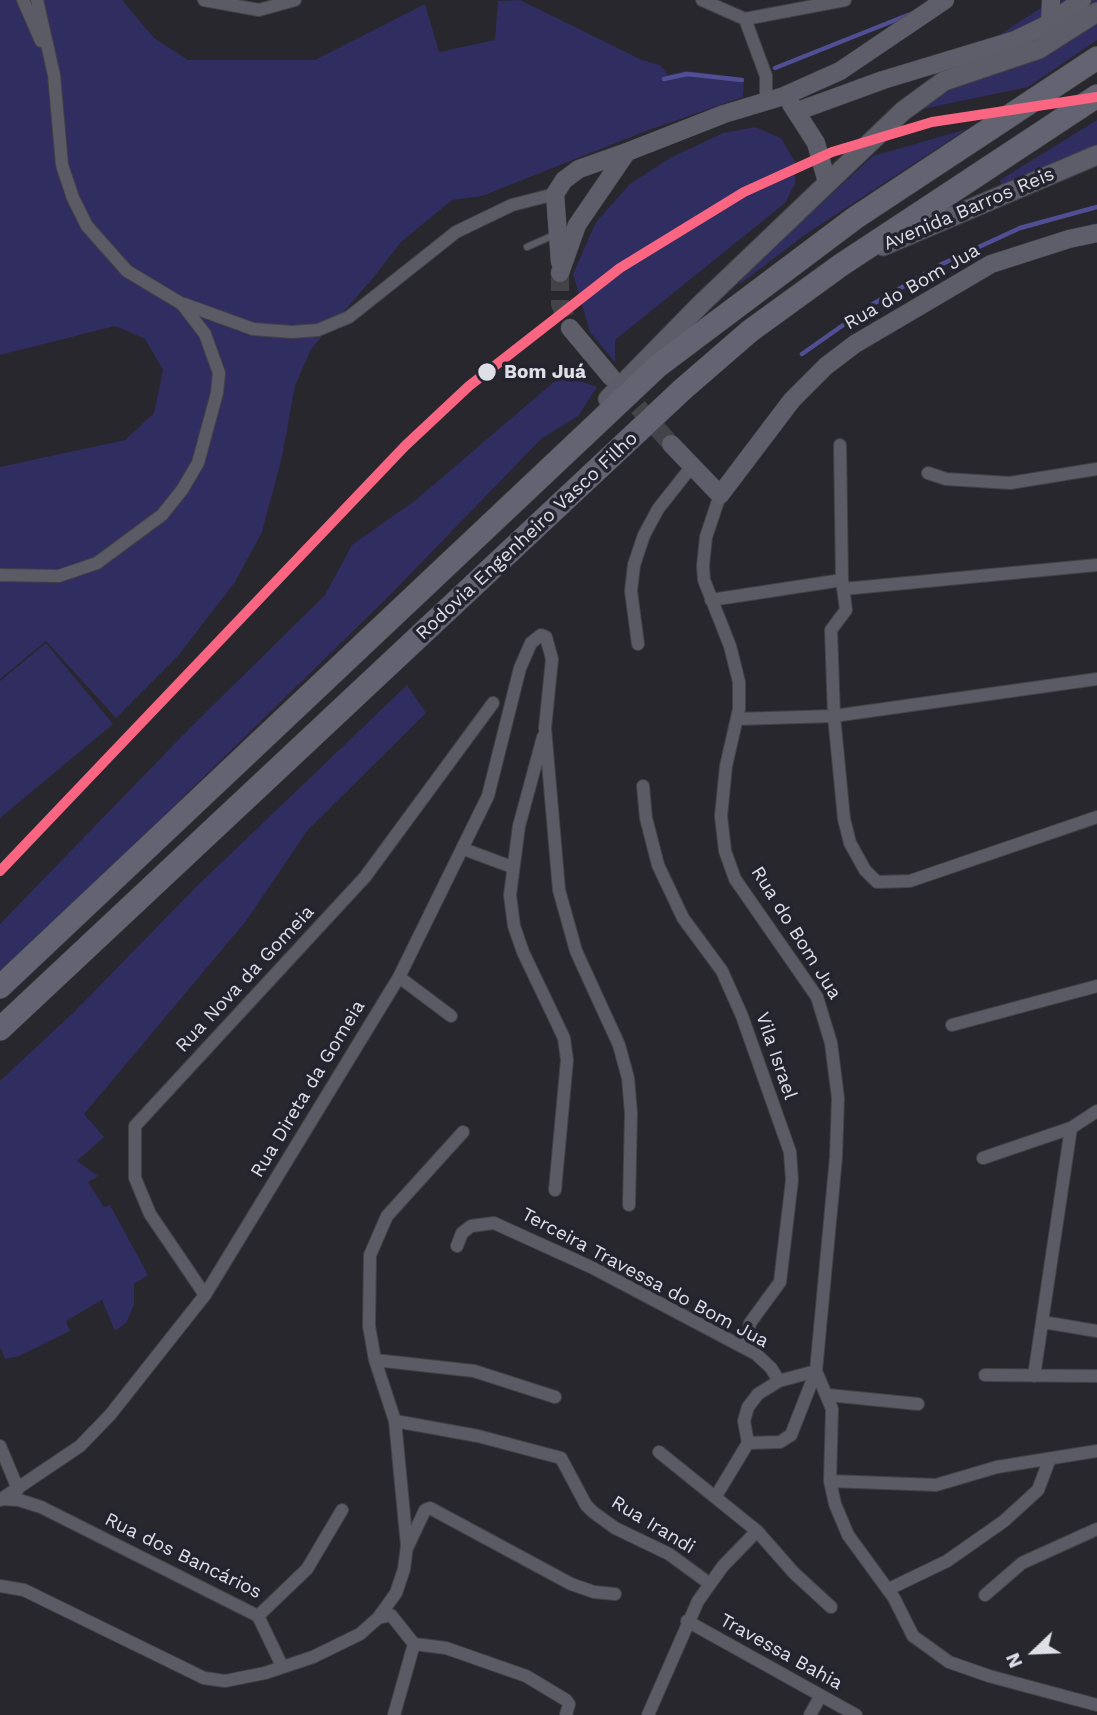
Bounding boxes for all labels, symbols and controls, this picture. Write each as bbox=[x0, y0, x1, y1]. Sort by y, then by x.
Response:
street label: Avenida Barros Reis bbox=[880, 163, 1058, 255]
street label: Rua do Bom Jua bbox=[840, 239, 984, 335]
marker: Bom Juá bbox=[476, 361, 498, 383]
place label: Bom Juá bbox=[504, 361, 586, 383]
street label: Rodovia Engenheiro Vasco Filho bbox=[411, 427, 643, 645]
street label: Rua do Bom Jua bbox=[746, 862, 846, 1004]
street label: Rua Nova da Gomeia bbox=[171, 901, 319, 1057]
street label: Rua Direta da Gomeia bbox=[246, 996, 370, 1182]
street label: Vila Israel bbox=[750, 1009, 802, 1103]
street label: Terceira Travessa do Bom Jua bbox=[518, 1203, 772, 1353]
street label: Rua Irandi bbox=[607, 1491, 699, 1559]
street label: Rua dos Bancários bbox=[101, 1508, 265, 1604]
street label: Travessa Bahia bbox=[716, 1609, 846, 1695]
north arrow bbox=[999, 1617, 1069, 1687]
text: N bbox=[1001, 1649, 1028, 1671]

